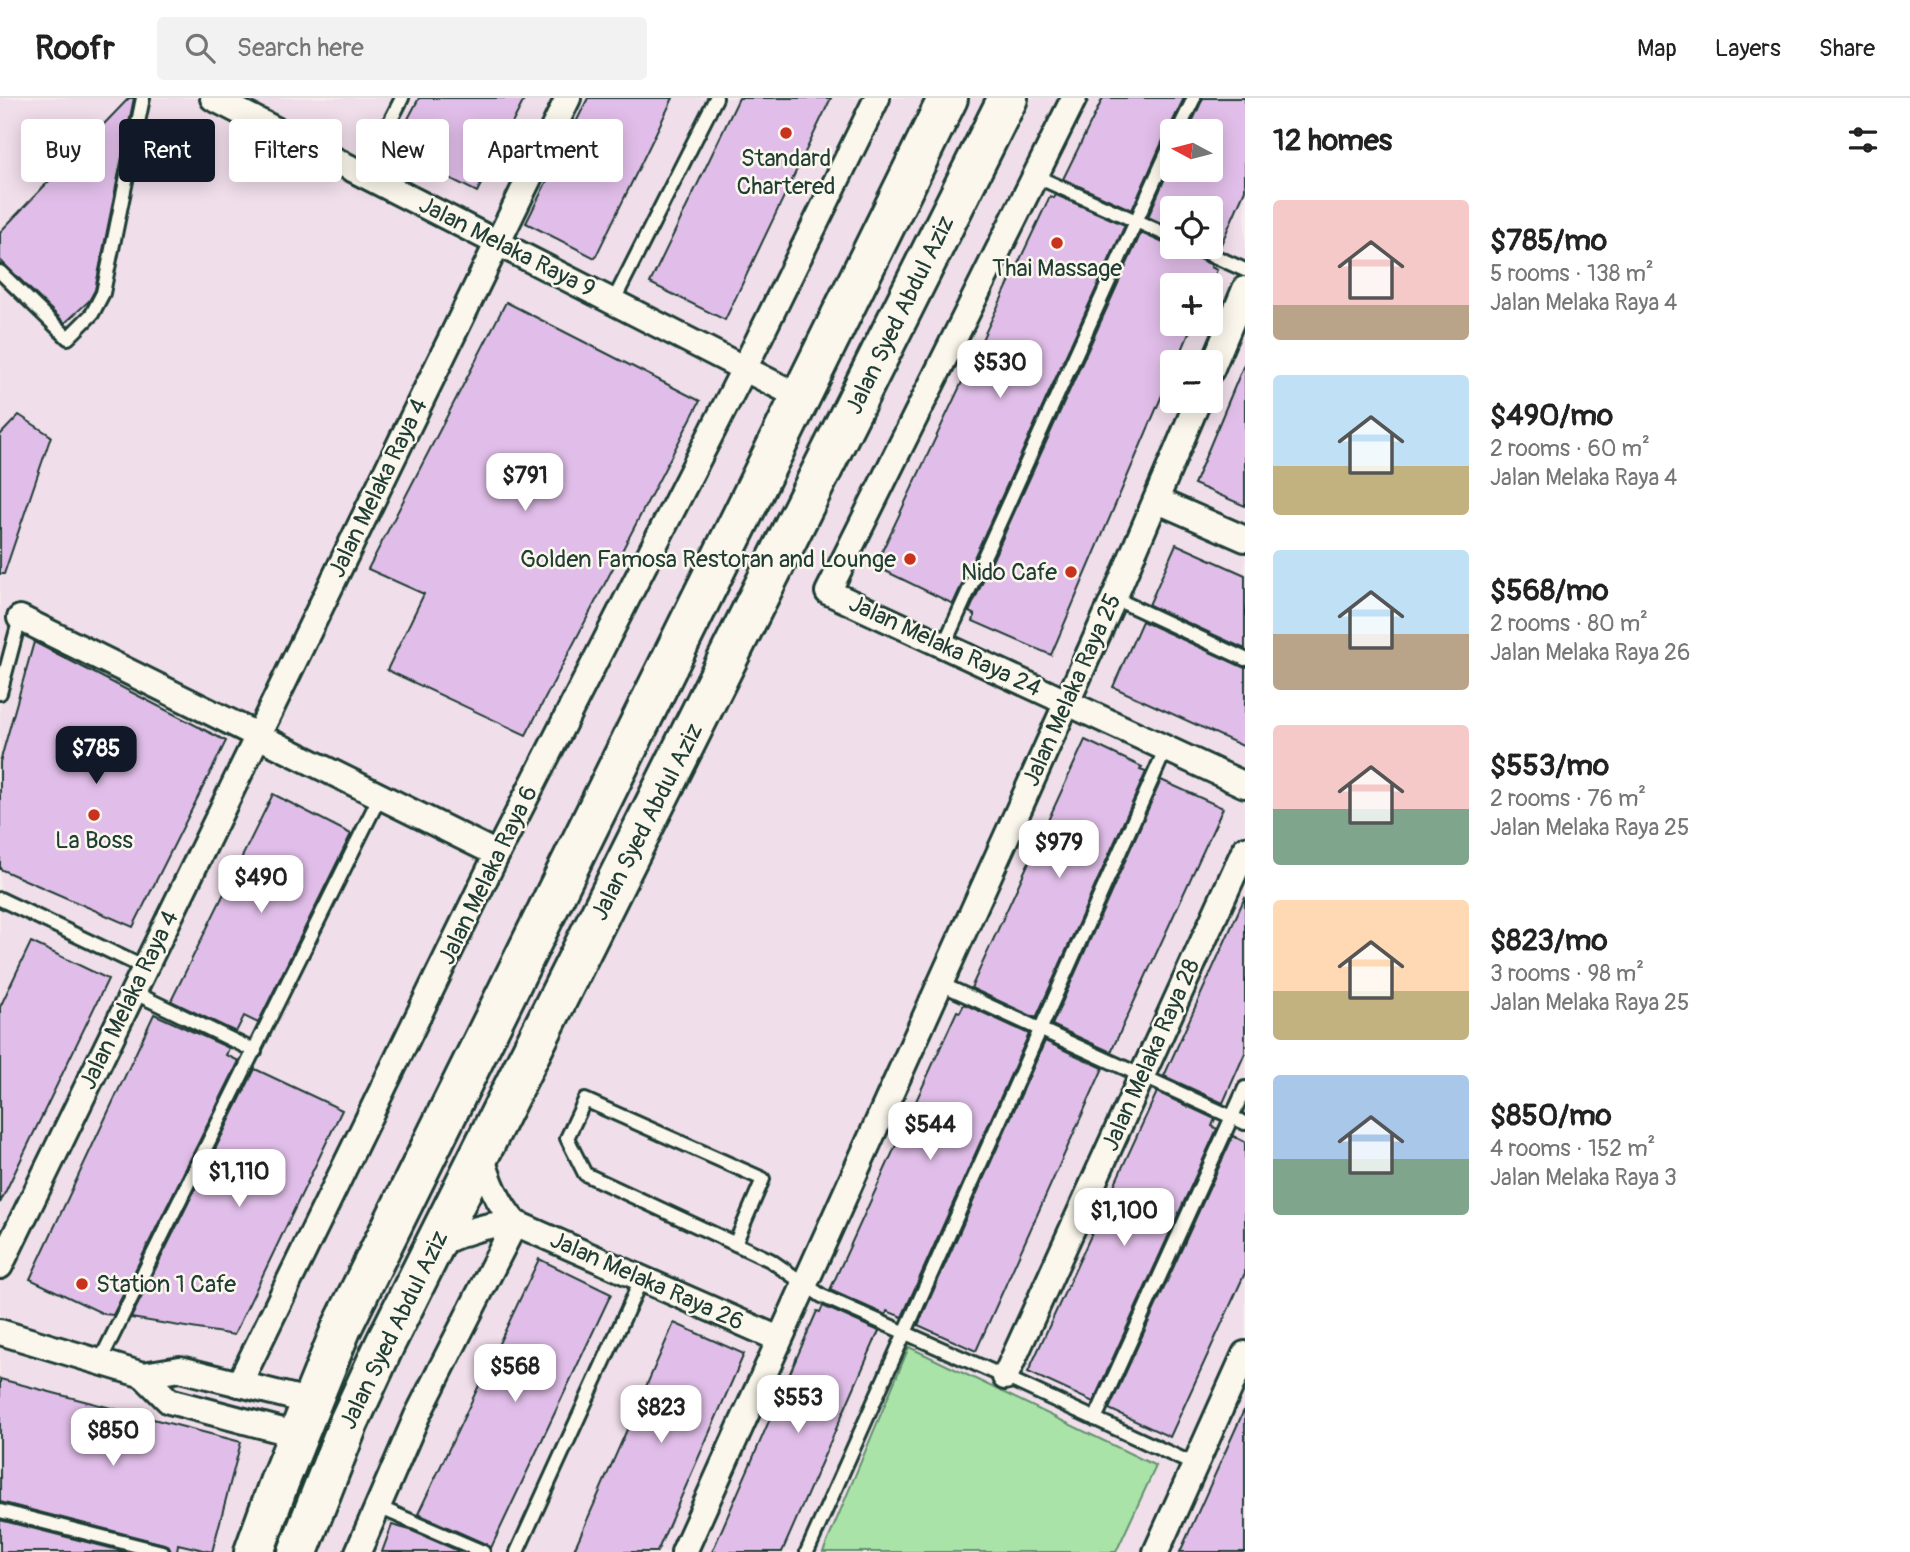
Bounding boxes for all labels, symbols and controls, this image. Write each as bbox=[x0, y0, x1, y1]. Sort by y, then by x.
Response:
search box bbox=[157, 17, 647, 80]
text: Roofr bbox=[35, 28, 115, 69]
icon: search bbox=[181, 29, 219, 67]
text: Search here bbox=[237, 32, 364, 64]
text: Map bbox=[1637, 34, 1677, 63]
text: Layers bbox=[1715, 34, 1781, 63]
text: Share bbox=[1819, 34, 1875, 63]
chip: Buy bbox=[21, 119, 105, 182]
chip: Rent bbox=[119, 119, 215, 182]
chip: Filters bbox=[229, 119, 342, 182]
chip: New bbox=[356, 119, 449, 182]
chip: Apartment bbox=[463, 119, 623, 182]
north arrow bbox=[1160, 119, 1223, 182]
map controls bbox=[1160, 119, 1223, 413]
icon: filters bbox=[1844, 121, 1882, 159]
text: 12 homes bbox=[1273, 122, 1392, 159]
marker: Standard Chartered bbox=[778, 125, 794, 141]
place label: Standard Chartered bbox=[737, 144, 835, 201]
street label: Jalan Melaka Raya 9 bbox=[414, 190, 600, 304]
button: locate bbox=[1160, 196, 1223, 259]
street label: Jalan Syed Abdul Aziz bbox=[839, 211, 961, 419]
text: $785/mo bbox=[1490, 222, 1607, 259]
icon: home bbox=[1329, 228, 1413, 312]
marker: Thai Massage bbox=[1049, 235, 1065, 251]
place label: Thai Massage bbox=[992, 254, 1122, 283]
text: 5 rooms · 138 m² bbox=[1490, 259, 1654, 288]
button: + bbox=[1160, 273, 1223, 336]
text: Jalan Melaka Raya 4 bbox=[1490, 288, 1677, 317]
pin: $530 bbox=[959, 341, 1041, 400]
text: $530 bbox=[973, 348, 1027, 377]
button: − bbox=[1160, 350, 1223, 413]
street label: Jalan Melaka Raya 4 bbox=[322, 394, 434, 582]
text: $490/mo bbox=[1490, 397, 1613, 434]
icon: home bbox=[1329, 403, 1413, 487]
text: 2 rooms · 60 m² bbox=[1490, 434, 1650, 463]
pin: $791 bbox=[484, 454, 566, 513]
text: $791 bbox=[502, 461, 548, 490]
text: Jalan Melaka Raya 4 bbox=[1490, 463, 1677, 492]
place label: Golden Famosa Restoran and Lounge bbox=[520, 545, 896, 574]
marker: Golden Famosa Restoran and Lounge bbox=[902, 551, 918, 567]
place label: Nido Cafe bbox=[961, 558, 1057, 587]
marker: Nido Cafe bbox=[1063, 564, 1079, 580]
text: $568/mo bbox=[1490, 572, 1609, 609]
icon: home bbox=[1329, 578, 1413, 662]
street label: Jalan Melaka Raya 24 bbox=[844, 589, 1046, 703]
street label: Jalan Melaka Raya 25 bbox=[1016, 589, 1128, 791]
text: 2 rooms · 80 m² bbox=[1490, 609, 1648, 638]
text: Jalan Melaka Raya 26 bbox=[1490, 638, 1690, 667]
street label: Jalan Syed Abdul Aziz bbox=[585, 719, 709, 925]
pin: $785 bbox=[55, 726, 137, 786]
text: $785 bbox=[72, 734, 120, 763]
text: $553/mo bbox=[1490, 747, 1609, 784]
icon: home bbox=[1329, 753, 1413, 837]
street label: Jalan Melaka Raya 6 bbox=[432, 781, 544, 969]
text: 2 rooms · 76 m² bbox=[1490, 784, 1646, 813]
marker: La Boss bbox=[86, 807, 102, 823]
text: Jalan Melaka Raya 25 bbox=[1490, 813, 1689, 842]
pin: $979 bbox=[1018, 820, 1100, 880]
place label: La Boss bbox=[55, 826, 133, 855]
text: $979 bbox=[1035, 828, 1083, 857]
pin: $490 bbox=[220, 856, 302, 915]
text: $490 bbox=[234, 863, 288, 892]
street label: Jalan Melaka Raya 4 bbox=[73, 906, 185, 1094]
text: $823/mo bbox=[1490, 922, 1608, 959]
icon: home bbox=[1329, 928, 1413, 1012]
street label: Jalan Melaka Raya 28 bbox=[1096, 954, 1206, 1156]
text: 3 rooms · 98 m² bbox=[1490, 959, 1644, 988]
text: Jalan Melaka Raya 25 bbox=[1490, 988, 1689, 1017]
text: $850/mo bbox=[1490, 1097, 1612, 1134]
pin: $544 bbox=[889, 1102, 971, 1162]
icon: home bbox=[1329, 1103, 1413, 1187]
text: $544 bbox=[904, 1110, 956, 1139]
text: 4 rooms · 152 m² bbox=[1490, 1134, 1656, 1163]
pin: $1,110 bbox=[182, 1150, 296, 1209]
text: $1,110 bbox=[209, 1157, 270, 1186]
text: Jalan Melaka Raya 3 bbox=[1490, 1163, 1677, 1192]
pin: $1,100 bbox=[1067, 1188, 1181, 1248]
text: $1,100 bbox=[1090, 1196, 1158, 1225]
street label: Jalan Melaka Raya 26 bbox=[546, 1225, 748, 1337]
street label: Jalan Syed Abdul Aziz bbox=[333, 1226, 455, 1434]
place label: Station 1 Cafe bbox=[96, 1270, 236, 1299]
marker: Station 1 Cafe bbox=[74, 1276, 90, 1292]
pin: $568 bbox=[474, 1344, 556, 1404]
text: $568 bbox=[490, 1352, 540, 1381]
pin: $553 bbox=[757, 1376, 839, 1435]
text: $553 bbox=[773, 1383, 823, 1412]
pin: $823 bbox=[620, 1386, 702, 1445]
text: $823 bbox=[636, 1393, 686, 1422]
pin: $850 bbox=[72, 1408, 154, 1468]
text: $850 bbox=[87, 1416, 139, 1445]

